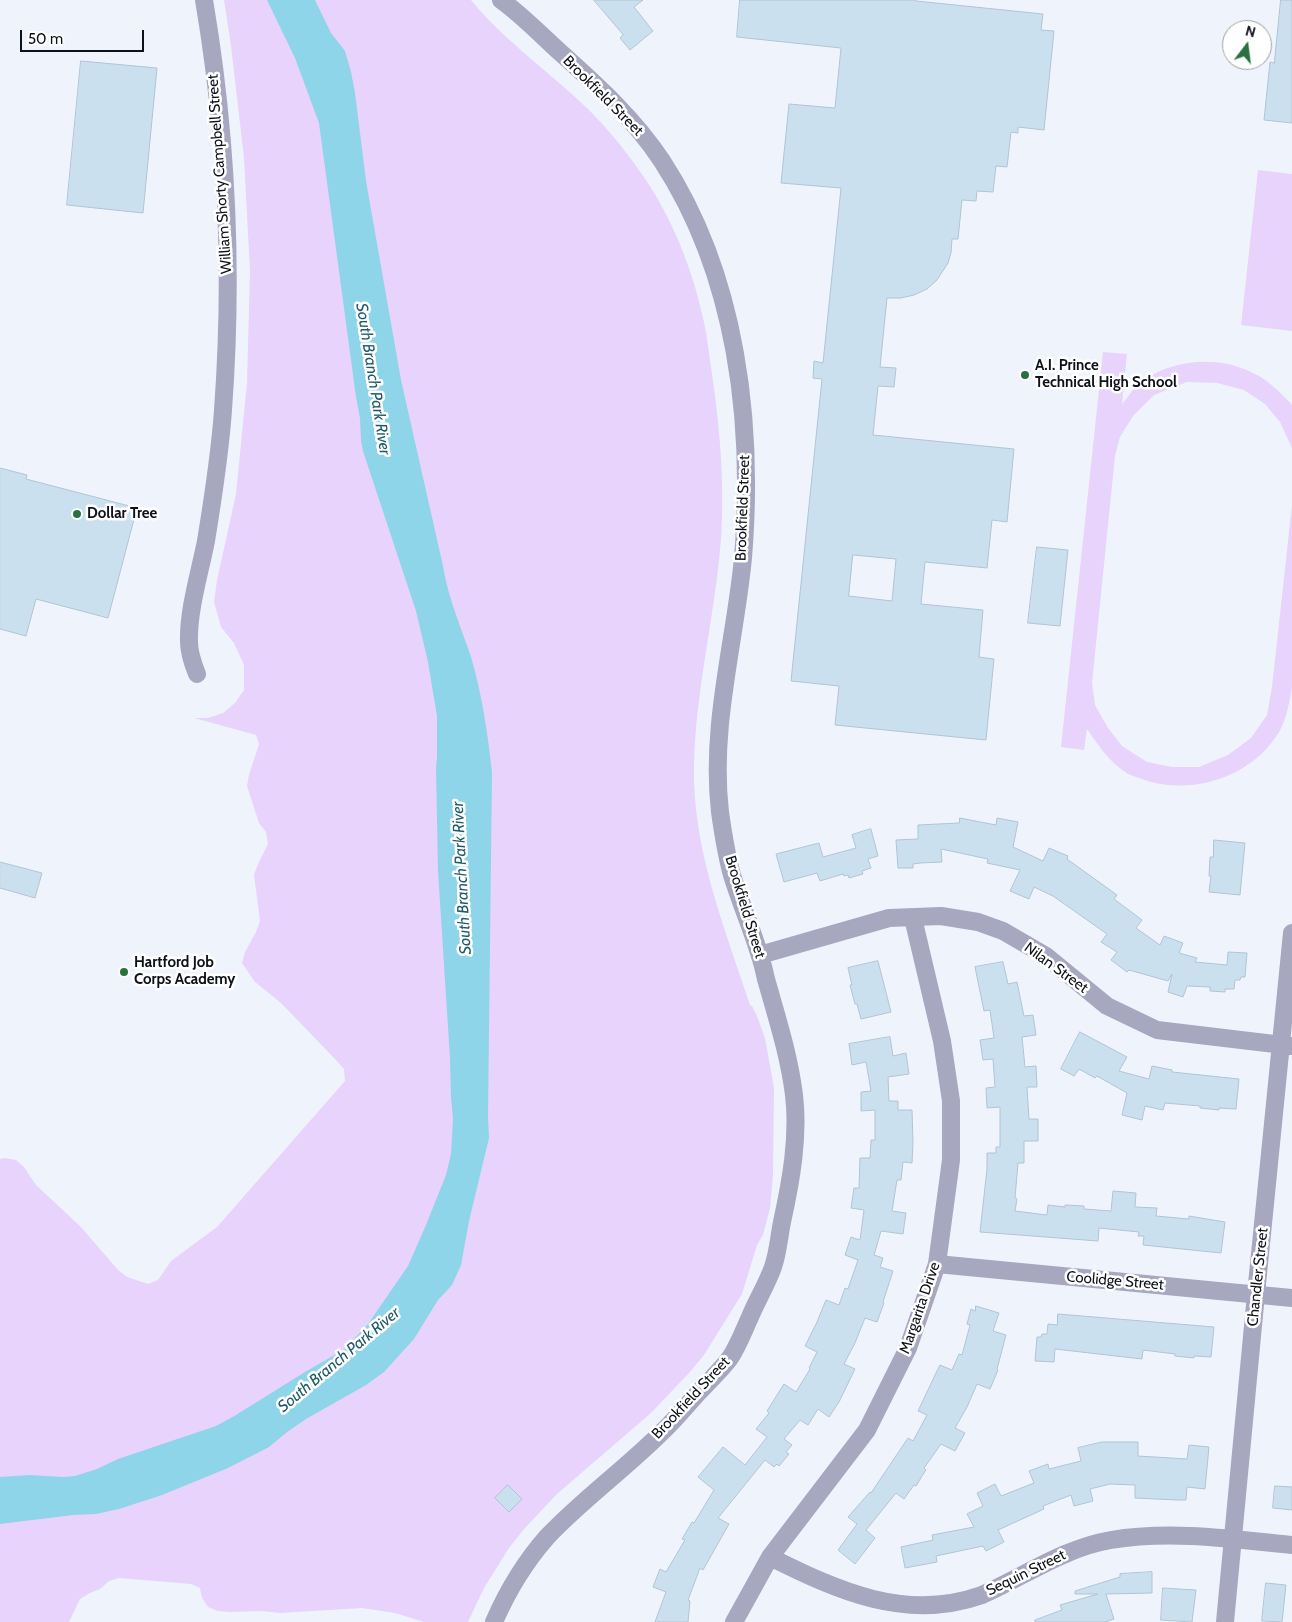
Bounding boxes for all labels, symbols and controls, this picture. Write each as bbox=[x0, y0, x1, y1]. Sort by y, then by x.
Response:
scale bar bbox=[22, 20, 146, 52]
north arrow bbox=[1222, 20, 1272, 70]
text: N bbox=[1244, 22, 1258, 41]
text: 50 m bbox=[28, 30, 63, 48]
street label: Brookfield Street bbox=[559, 52, 647, 140]
street label: William Shorty Campbell Street bbox=[204, 74, 236, 274]
water label: South Branch Park River bbox=[352, 302, 394, 456]
place label: A.I. Prince Technical High School bbox=[1035, 357, 1177, 392]
marker: A.I. Prince Technical High School bbox=[1019, 369, 1031, 381]
street label: Brookfield Street bbox=[732, 455, 754, 561]
place label: Dollar Tree bbox=[87, 505, 157, 523]
marker: Dollar Tree bbox=[71, 508, 83, 520]
water label: South Branch Park River bbox=[448, 801, 476, 955]
street label: Brookfield Street bbox=[721, 854, 769, 960]
street label: Nilan Street bbox=[1021, 939, 1091, 997]
place label: Hartford Job Corps Academy bbox=[134, 954, 235, 989]
marker: Hartford Job Corps Academy bbox=[118, 966, 130, 978]
street label: Chandler Street bbox=[1244, 1227, 1272, 1327]
street label: Margarita Drive bbox=[896, 1260, 944, 1356]
street label: Coolidge Street bbox=[1066, 1268, 1164, 1294]
water label: South Branch Park River bbox=[274, 1303, 404, 1417]
street label: Brookfield Street bbox=[648, 1353, 734, 1443]
street label: Sequin Street bbox=[983, 1546, 1069, 1600]

